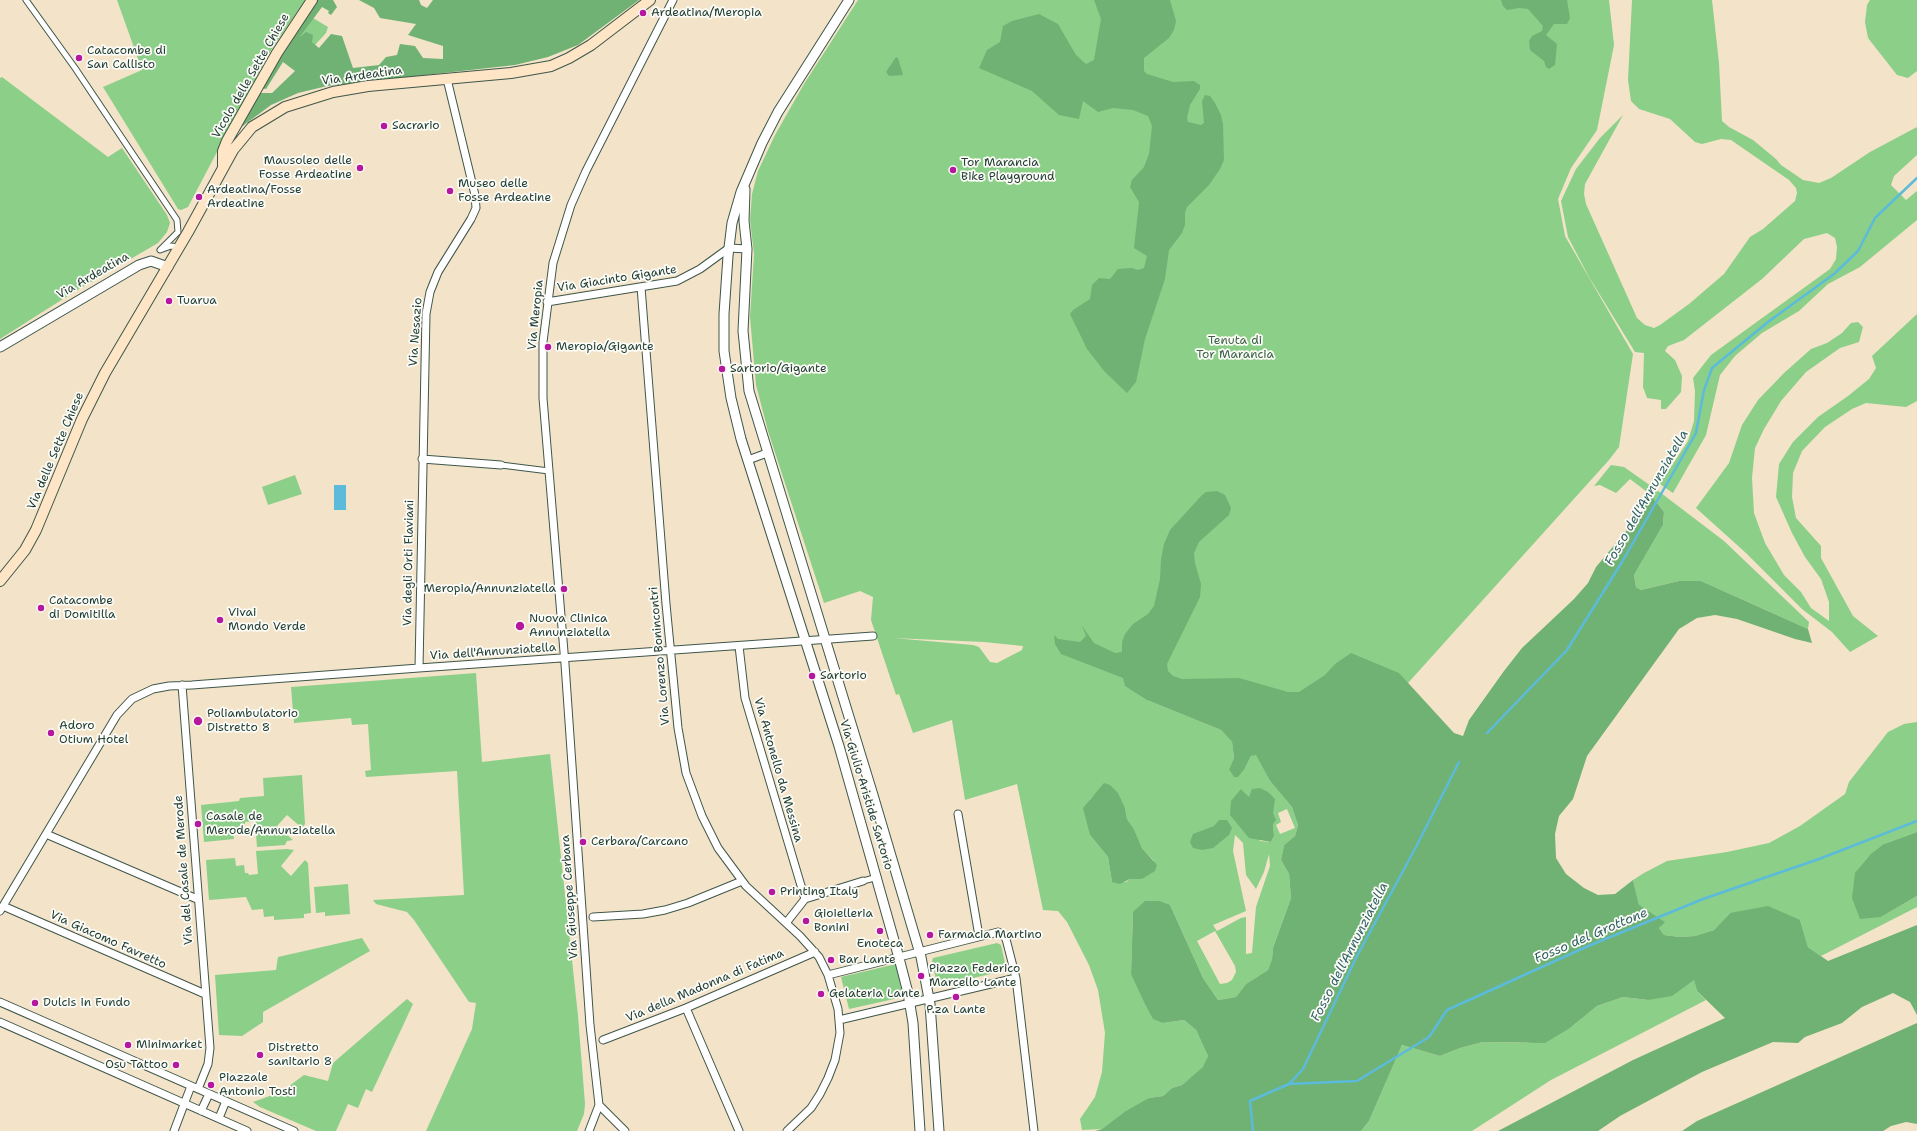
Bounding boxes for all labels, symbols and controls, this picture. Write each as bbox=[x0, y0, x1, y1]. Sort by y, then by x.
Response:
place label: Ardeatina/Meropia bbox=[651, 6, 762, 20]
marker: Ardeatina/Meropia bbox=[638, 8, 648, 18]
street label: Vicolo delle Sette Chiese bbox=[209, 11, 293, 141]
place label: Catacombe di San Callisto bbox=[87, 44, 166, 72]
marker: Catacombe di San Callisto bbox=[74, 53, 84, 63]
street label: Via Ardeatina bbox=[321, 63, 403, 89]
place label: Sacrario bbox=[392, 119, 440, 133]
marker: Sacrario bbox=[379, 121, 389, 131]
place label: Mausoleo delle Fosse Ardeatine bbox=[259, 154, 352, 182]
place label: Tor Marancia Bike Playground bbox=[961, 156, 1055, 184]
marker: Mausoleo delle Fosse Ardeatine bbox=[355, 163, 365, 173]
marker: Tor Marancia Bike Playground bbox=[948, 165, 958, 175]
place label: Museo delle Fosse Ardeatine bbox=[458, 177, 551, 205]
place label: Ardeatina/Fosse Ardeatine bbox=[207, 183, 302, 211]
marker: Museo delle Fosse Ardeatine bbox=[445, 186, 455, 196]
marker: Ardeatina/Fosse Ardeatine bbox=[194, 192, 204, 202]
street label: Via Ardeatina bbox=[54, 249, 132, 303]
street label: Via Giacinto Gigante bbox=[556, 262, 678, 296]
street label: Via Meropia bbox=[525, 279, 547, 351]
place label: Tuarua bbox=[177, 294, 217, 308]
marker: Tuarua bbox=[164, 296, 174, 306]
street label: Via Nesazio bbox=[406, 297, 426, 367]
park label: Tenuta di Tor Marancia bbox=[1196, 334, 1274, 362]
place label: Meropia/Gigante bbox=[556, 340, 654, 354]
marker: Meropia/Gigante bbox=[543, 342, 553, 352]
place label: Sartorio/Gigante bbox=[730, 362, 827, 376]
marker: Sartorio/Gigante bbox=[717, 364, 727, 374]
street label: Via delle Sette Chiese bbox=[25, 390, 87, 512]
water label: Fosso dell'Annunziatella bbox=[1602, 427, 1692, 569]
street label: Via degli Orti Flaviani bbox=[401, 500, 417, 626]
place label: Meropia/Annunziatella bbox=[423, 582, 556, 596]
marker: Meropia/Annunziatella bbox=[559, 584, 569, 594]
street label: Via Lorenzo Bonincontri bbox=[647, 586, 673, 726]
place label: Catacombe di Domitilla bbox=[49, 594, 116, 622]
marker: Catacombe di Domitilla bbox=[36, 603, 46, 613]
place label: Vivai Mondo Verde bbox=[228, 606, 306, 634]
place label: Nuova Clinica Annunziatella bbox=[529, 612, 610, 640]
marker: Vivai Mondo Verde bbox=[215, 615, 225, 625]
marker: Nuova Clinica Annunziatella bbox=[514, 620, 526, 632]
street label: Via dell'Annunziatella bbox=[429, 640, 557, 664]
place label: Sartorio bbox=[820, 669, 867, 683]
marker: Sartorio bbox=[807, 671, 817, 681]
street label: Via Antonello da Messina bbox=[750, 696, 806, 844]
place label: Poliambulatorio Distretto 8 bbox=[207, 707, 298, 735]
marker: Poliambulatorio Distretto 8 bbox=[192, 715, 204, 727]
street label: Via Giulio Aristide Sartorio bbox=[836, 718, 896, 872]
place label: Adoro Otium Hotel bbox=[59, 719, 128, 747]
marker: Adoro Otium Hotel bbox=[46, 728, 56, 738]
street label: Via del Casale de Merode bbox=[172, 795, 196, 945]
place label: Casale de Merode/Annunziatella bbox=[206, 810, 335, 838]
marker: Casale de Merode/Annunziatella bbox=[193, 819, 203, 829]
street label: Via Giuseppe Cerbara bbox=[558, 834, 582, 960]
place label: Cerbara/Carcano bbox=[591, 835, 688, 849]
marker: Cerbara/Carcano bbox=[578, 837, 588, 847]
water label: Fosso dell'Annunziatella bbox=[1308, 880, 1392, 1024]
place label: Printing Italy bbox=[780, 885, 858, 899]
marker: Printing Italy bbox=[767, 887, 777, 897]
water label: Fosso del Grottone bbox=[1532, 905, 1650, 967]
place label: Gioielleria Bonini bbox=[814, 907, 873, 935]
street label: Via Giacomo Favretto bbox=[48, 908, 168, 972]
marker: Gioielleria Bonini bbox=[801, 916, 811, 926]
marker: Enoteca bbox=[875, 926, 885, 936]
place label: Farmacia Martino bbox=[938, 928, 1042, 942]
marker: Farmacia Martino bbox=[925, 930, 935, 940]
place label: Enoteca bbox=[857, 937, 903, 951]
street label: Via della Madonna di Fatima bbox=[624, 946, 786, 1026]
place label: Bar Lante bbox=[839, 953, 896, 967]
marker: Bar Lante bbox=[826, 955, 836, 965]
place label: Piazza Federico Marcello Lante bbox=[929, 962, 1020, 990]
marker: Piazza Federico Marcello Lante bbox=[916, 971, 926, 981]
place label: Gelateria Lante bbox=[829, 987, 920, 1001]
marker: Gelateria Lante bbox=[816, 989, 826, 999]
marker: P.za Lante bbox=[951, 992, 961, 1002]
place label: Dulcis in Fundo bbox=[43, 996, 130, 1010]
marker: Dulcis in Fundo bbox=[30, 998, 40, 1008]
place label: P.za Lante bbox=[926, 1003, 986, 1017]
place label: Minimarket bbox=[136, 1038, 202, 1052]
marker: Minimarket bbox=[123, 1040, 133, 1050]
place label: Distretto sanitario 8 bbox=[268, 1041, 332, 1069]
marker: Distretto sanitario 8 bbox=[255, 1050, 265, 1060]
place label: Osu Tattoo bbox=[105, 1058, 168, 1072]
marker: Osu Tattoo bbox=[171, 1060, 181, 1070]
place label: Piazzale Antonio Tosti bbox=[219, 1071, 296, 1099]
marker: Piazzale Antonio Tosti bbox=[206, 1080, 216, 1090]

